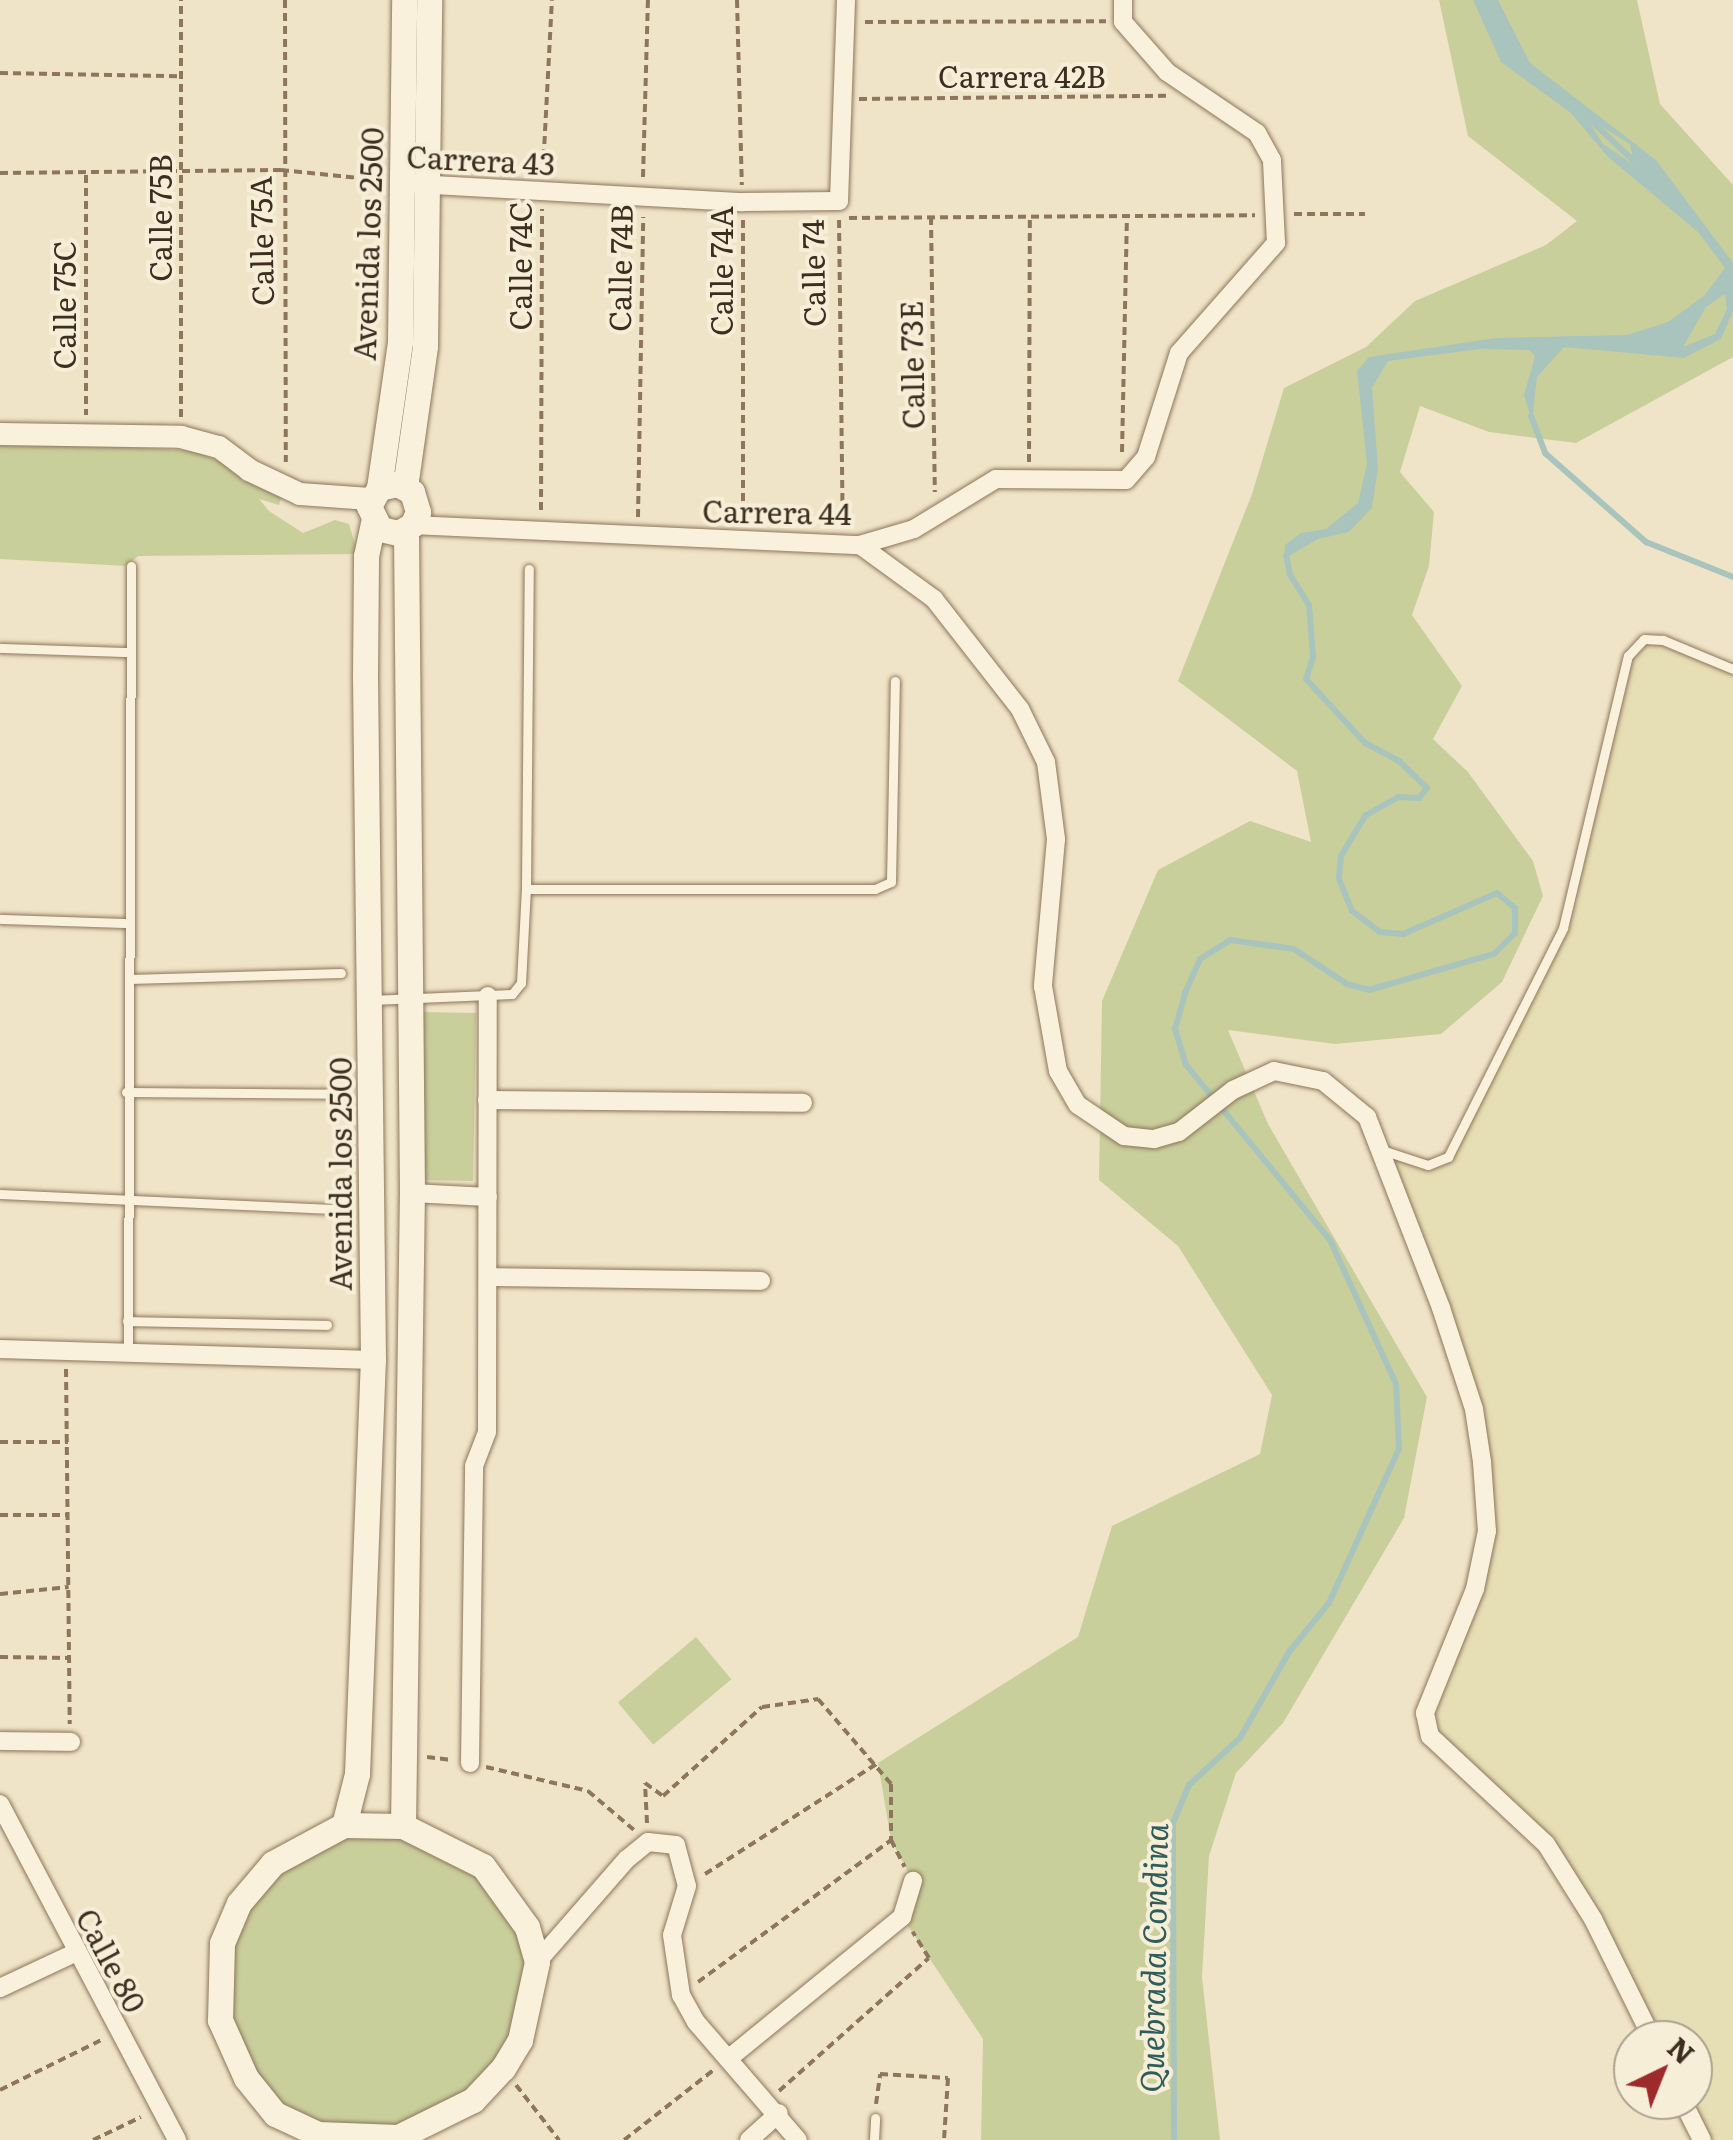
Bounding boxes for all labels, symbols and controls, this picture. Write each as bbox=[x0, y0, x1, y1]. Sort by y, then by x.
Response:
street label: Carrera 42B bbox=[938, 57, 1106, 93]
street label: Avenida los 2500 bbox=[345, 127, 389, 361]
street label: Carrera 43 bbox=[406, 137, 556, 181]
street label: Calle 75B bbox=[141, 154, 177, 282]
street label: Calle 75A bbox=[241, 176, 279, 306]
street label: Calle 74C bbox=[501, 202, 537, 330]
street label: Calle 74B bbox=[600, 204, 638, 332]
street label: Calle 74A bbox=[702, 206, 738, 336]
street label: Calle 74 bbox=[793, 219, 831, 327]
street label: Calle 75C bbox=[45, 241, 81, 369]
street label: Calle 73E bbox=[892, 300, 930, 430]
street label: Carrera 44 bbox=[702, 492, 852, 530]
street label: Avenida los 2500 bbox=[321, 1057, 357, 1291]
water label: Quebrada Condina bbox=[1130, 1823, 1174, 2093]
street label: Calle 80 bbox=[70, 1902, 154, 2018]
north arrow bbox=[1613, 2020, 1713, 2120]
text: N bbox=[1659, 2026, 1705, 2073]

